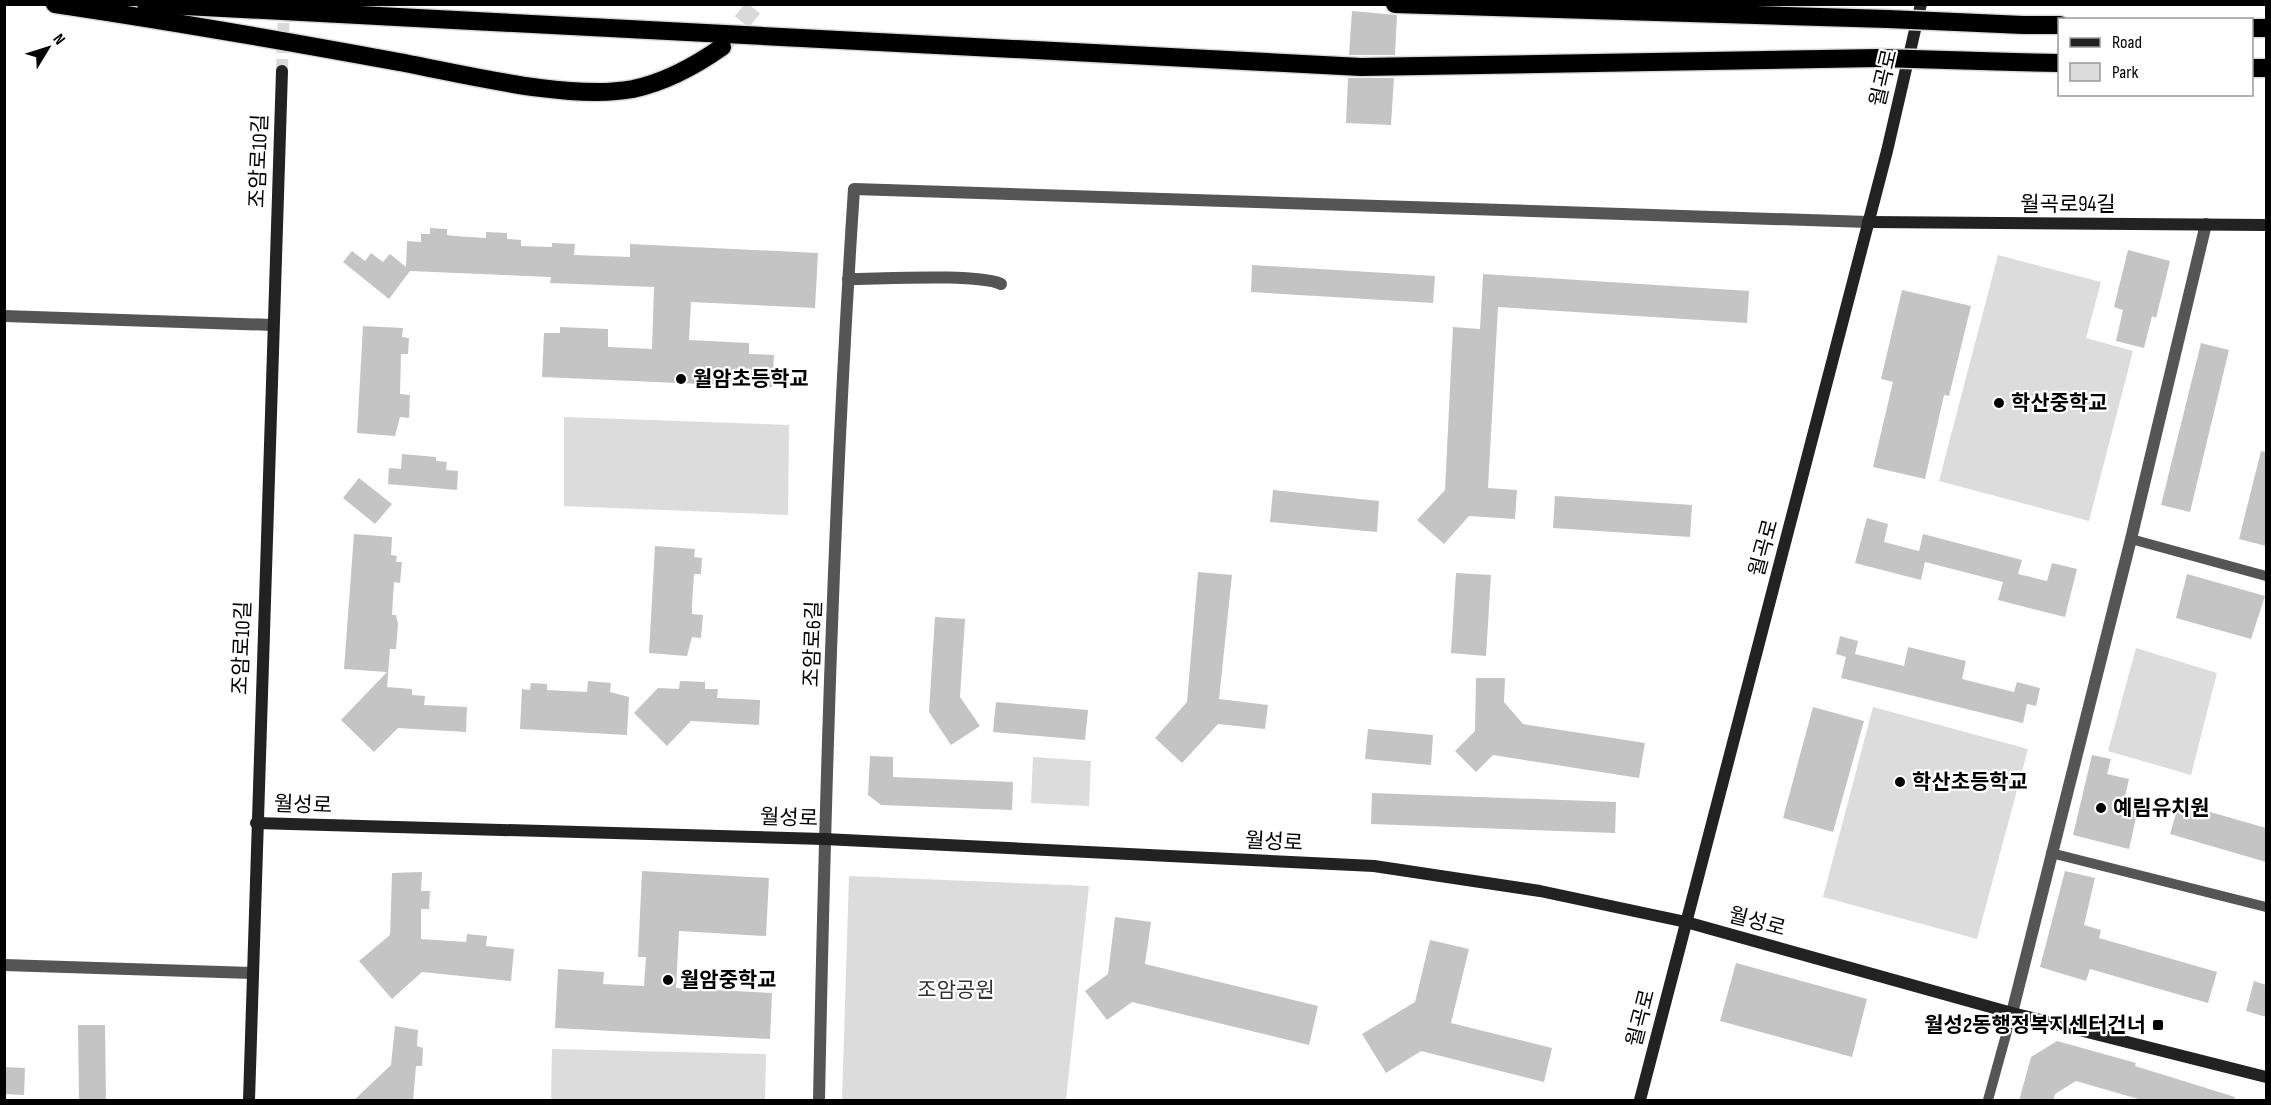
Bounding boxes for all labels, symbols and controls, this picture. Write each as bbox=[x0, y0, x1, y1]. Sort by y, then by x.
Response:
north arrow bbox=[18, 18, 78, 78]
legend bbox=[2058, 18, 2253, 96]
text: N bbox=[49, 30, 69, 49]
text: Road bbox=[2112, 32, 2142, 53]
street label: 월곡로 bbox=[1865, 47, 1903, 109]
text: Park bbox=[2112, 62, 2138, 83]
street label: 조암로10길 bbox=[245, 114, 273, 208]
street label: 월곡로94길 bbox=[2020, 192, 2116, 217]
place label: 월암초등학교 bbox=[693, 367, 809, 392]
marker: 월암초등학교 bbox=[674, 372, 688, 386]
place label: 학산중학교 bbox=[2011, 391, 2108, 416]
marker: 학산중학교 bbox=[1992, 396, 2006, 410]
street label: 월곡로 bbox=[1744, 517, 1784, 579]
street label: 조암로6길 bbox=[799, 600, 827, 688]
street label: 조암로10길 bbox=[228, 601, 256, 695]
place label: 학산초등학교 bbox=[1912, 770, 2028, 795]
marker: 학산초등학교 bbox=[1893, 775, 1907, 789]
street label: 월성로 bbox=[274, 791, 332, 819]
place label: 예림유치원 bbox=[2113, 796, 2210, 821]
marker: 예림유치원 bbox=[2094, 801, 2108, 815]
street label: 월성로 bbox=[760, 804, 818, 832]
street label: 월성로 bbox=[1244, 828, 1304, 856]
street label: 월성로 bbox=[1726, 902, 1788, 942]
place label: 월암중학교 bbox=[680, 968, 777, 993]
marker: 월암중학교 bbox=[661, 973, 675, 987]
park label: 조암공원 bbox=[917, 978, 995, 1003]
street label: 월곡로 bbox=[1622, 987, 1660, 1049]
place label: 월성2동행정복지센터건너 bbox=[1924, 1013, 2146, 1038]
marker: 월성2동행정복지센터건너 bbox=[2151, 1018, 2165, 1032]

